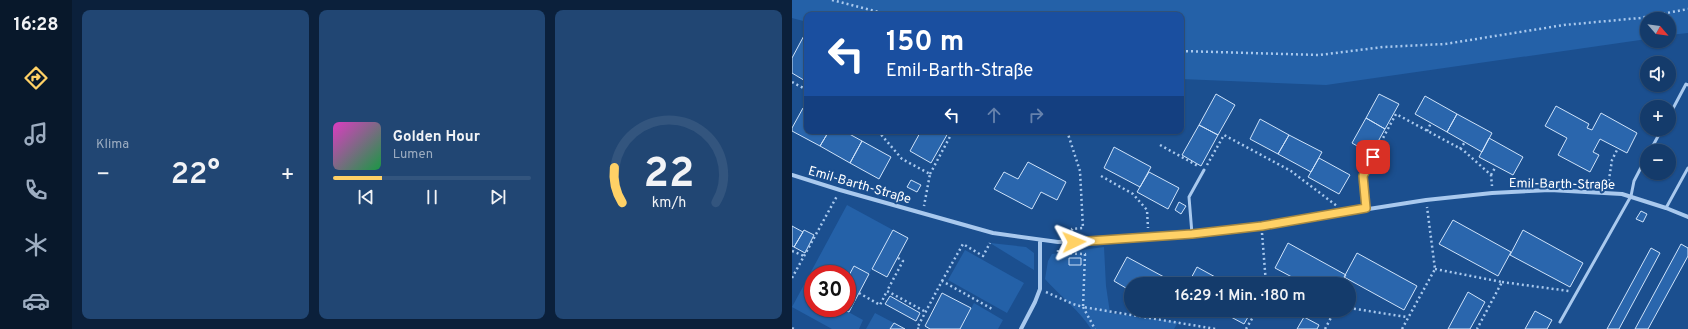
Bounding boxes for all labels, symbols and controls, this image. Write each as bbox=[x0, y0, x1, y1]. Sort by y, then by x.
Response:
north arrow bbox=[1640, 12, 1676, 48]
map controls bbox=[1640, 12, 1676, 180]
text: 16:28 bbox=[14, 14, 58, 37]
text: 150 m bbox=[886, 25, 964, 61]
icon: left bbox=[820, 28, 872, 80]
button: sound bbox=[1640, 56, 1676, 92]
text: Emil-Barth-Straße bbox=[886, 60, 1033, 83]
icon: directions bbox=[22, 64, 50, 92]
button: + bbox=[1640, 100, 1676, 136]
icon: left bbox=[941, 104, 963, 126]
icon: ahead bbox=[983, 104, 1005, 126]
icon: right bbox=[1025, 104, 1047, 126]
icon: music bbox=[22, 120, 50, 148]
text: Golden Hour bbox=[393, 128, 480, 147]
text: Klima bbox=[96, 137, 129, 153]
pin bbox=[1356, 140, 1390, 174]
button: − bbox=[1640, 144, 1676, 180]
icon: arrive bbox=[1362, 146, 1384, 168]
text: Lumen bbox=[393, 147, 433, 163]
text: 22 bbox=[643, 148, 694, 201]
text: 22° bbox=[171, 157, 220, 194]
text: − bbox=[96, 162, 110, 189]
text: + bbox=[280, 162, 295, 189]
street label: Emil-Barth-Straße bbox=[806, 164, 913, 208]
icon: phone bbox=[22, 176, 50, 204]
street label: Emil-Barth-Straße bbox=[1509, 176, 1615, 194]
icon: previous bbox=[355, 186, 377, 208]
icon: pause bbox=[421, 186, 443, 208]
icon: next bbox=[487, 186, 509, 208]
text: km/h bbox=[651, 193, 686, 211]
position arrow bbox=[1053, 221, 1095, 263]
icon: climate bbox=[22, 231, 50, 259]
speed limit sign: 30 bbox=[804, 265, 856, 317]
icon: car bbox=[22, 287, 50, 315]
text: 16:29 · 1 Min. · 180 m bbox=[1174, 287, 1306, 306]

